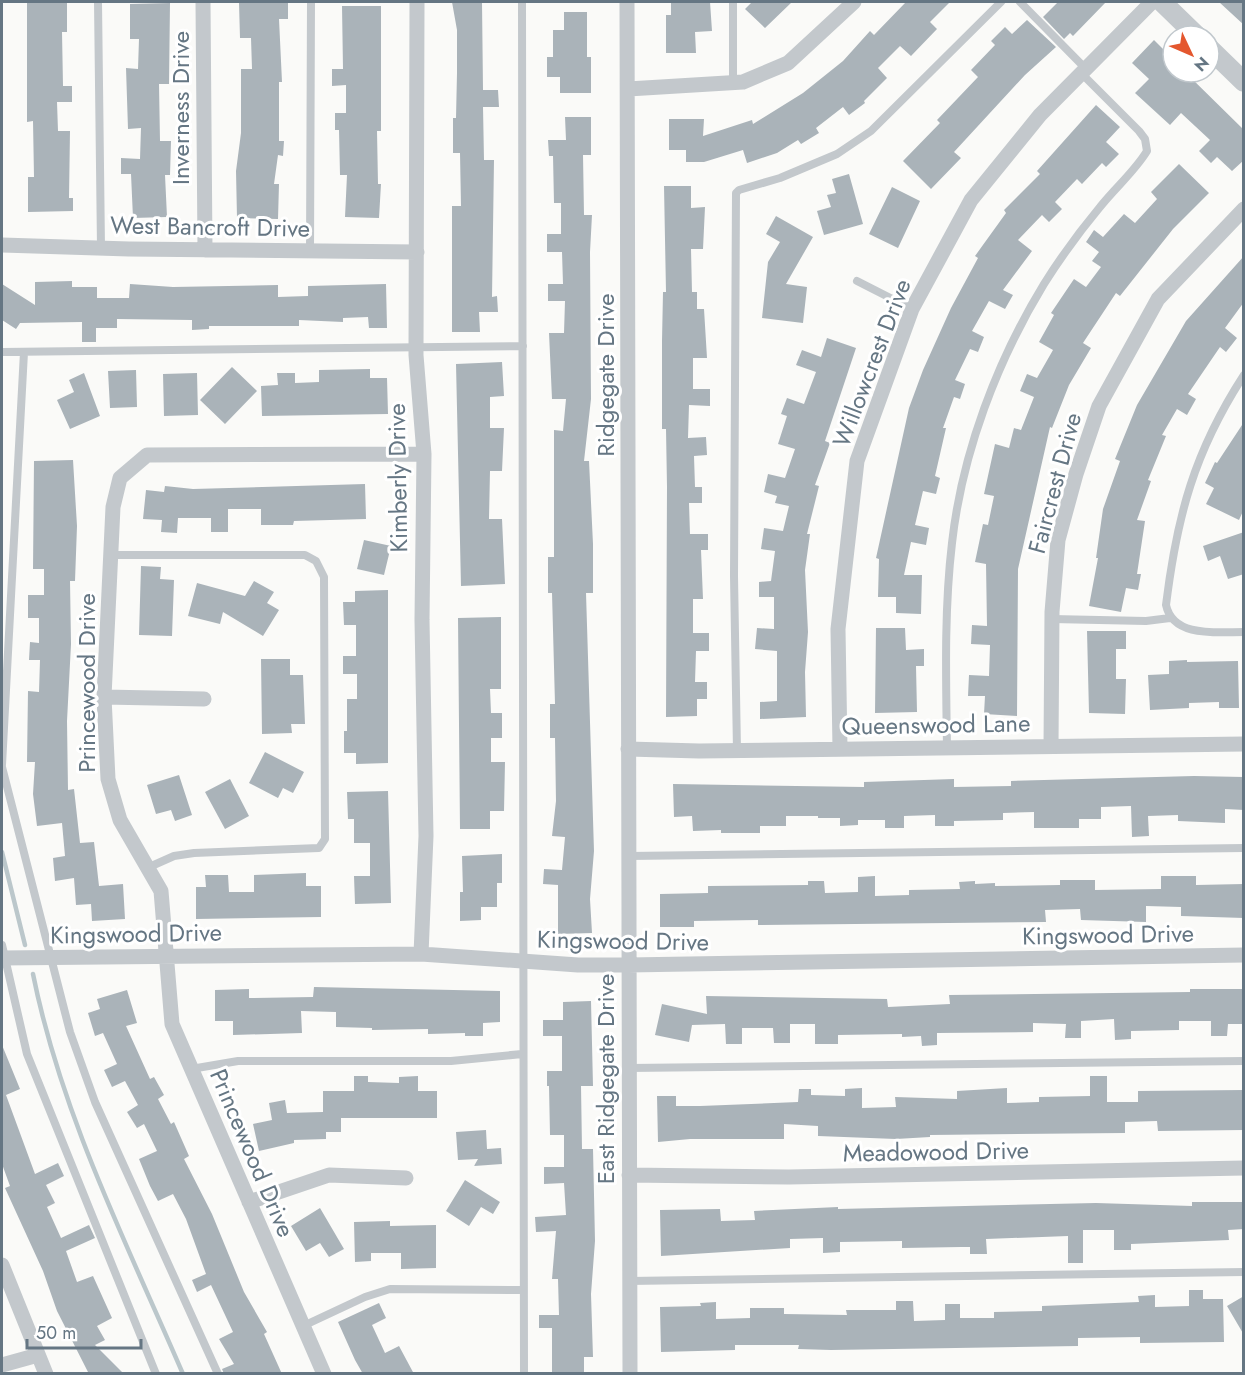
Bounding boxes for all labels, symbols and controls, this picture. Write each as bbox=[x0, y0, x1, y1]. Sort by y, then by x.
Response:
north arrow bbox=[1161, 24, 1221, 84]
street label: Inverness Drive bbox=[163, 31, 198, 185]
text: N bbox=[1189, 52, 1214, 77]
street label: West Bancroft Drive bbox=[110, 207, 310, 246]
street label: Willowcrest Drive bbox=[823, 274, 920, 452]
street label: Ridgegate Drive bbox=[588, 293, 623, 457]
street label: Kimberly Drive bbox=[379, 403, 416, 553]
street label: Faircrest Drive bbox=[1019, 408, 1090, 557]
street label: Princewood Drive bbox=[69, 593, 104, 773]
street label: Queenswood Lane bbox=[841, 705, 1031, 744]
street label: Kingswood Drive bbox=[50, 915, 222, 952]
street label: Kingswood Drive bbox=[1022, 916, 1194, 953]
street label: Kingswood Drive bbox=[537, 922, 709, 959]
street label: East Ridgegate Drive bbox=[588, 974, 623, 1184]
street label: Princewood Drive bbox=[201, 1063, 304, 1242]
street label: Meadowood Drive bbox=[843, 1132, 1029, 1171]
scale bar bbox=[27, 1312, 141, 1350]
text: 50 m bbox=[36, 1320, 76, 1346]

